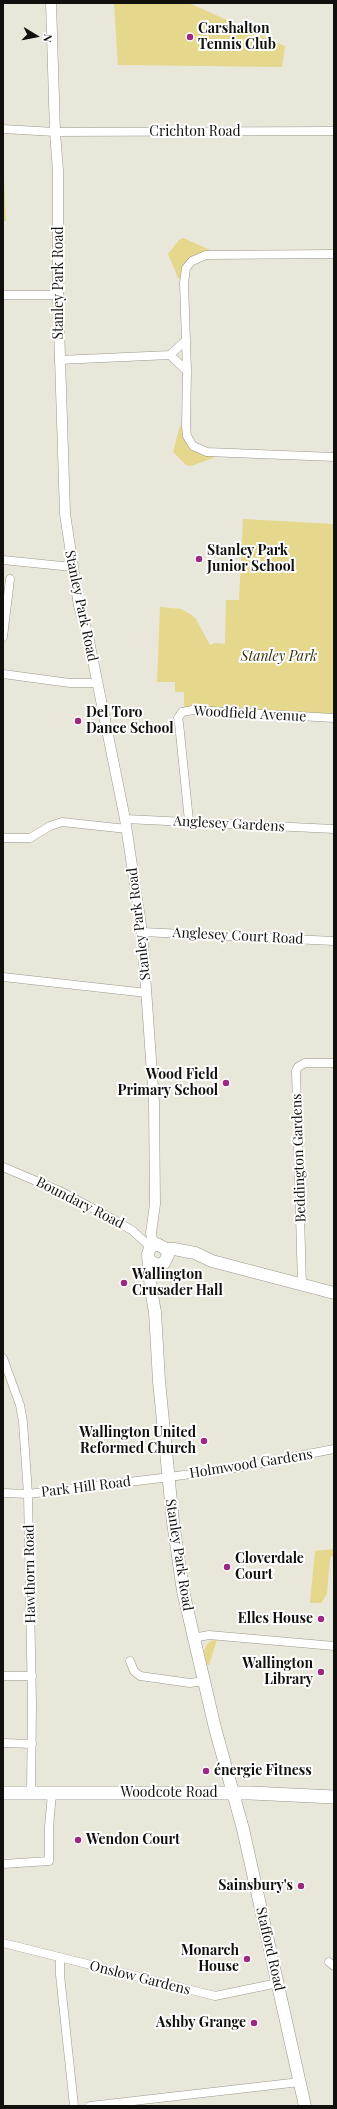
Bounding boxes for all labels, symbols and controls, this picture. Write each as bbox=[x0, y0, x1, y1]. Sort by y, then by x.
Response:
north arrow bbox=[16, 16, 56, 56]
place label: Carshalton Tennis Club bbox=[198, 21, 276, 54]
marker: Carshalton Tennis Club bbox=[185, 32, 195, 42]
text: N bbox=[40, 33, 56, 43]
street label: Crichton Road bbox=[149, 124, 241, 140]
street label: Stanley Park Road bbox=[51, 226, 67, 340]
place label: Stanley Park Junior School bbox=[207, 543, 295, 576]
street label: Stanley Park Road bbox=[61, 549, 101, 663]
marker: Stanley Park Junior School bbox=[194, 554, 204, 564]
park label: Stanley Park bbox=[241, 649, 317, 665]
street label: Woodfield Avenue bbox=[193, 703, 307, 725]
place label: Del Toro Dance School bbox=[86, 705, 174, 738]
marker: Del Toro Dance School bbox=[73, 716, 83, 726]
street label: Anglesey Gardens bbox=[173, 813, 285, 835]
street label: Stanley Park Road bbox=[124, 867, 154, 981]
street label: Anglesey Court Road bbox=[172, 924, 304, 948]
place label: Wood Field Primary School bbox=[117, 1067, 218, 1100]
marker: Wood Field Primary School bbox=[221, 1078, 231, 1088]
street label: Beddington Gardens bbox=[288, 1093, 310, 1223]
street label: Boundary Road bbox=[33, 1174, 127, 1232]
place label: Wallington Crusader Hall bbox=[132, 1267, 223, 1300]
marker: Wallington Crusader Hall bbox=[119, 1278, 129, 1288]
place label: Wallington United Reformed Church bbox=[79, 1425, 196, 1458]
marker: Wallington United Reformed Church bbox=[199, 1436, 209, 1446]
street label: Holmwood Gardens bbox=[188, 1446, 314, 1482]
street label: Park Hill Road bbox=[40, 1473, 132, 1501]
street label: Stanley Park Road bbox=[162, 1498, 196, 1612]
street label: Hawthorn Road bbox=[21, 1524, 39, 1624]
place label: Cloverdale Court bbox=[235, 1551, 304, 1584]
marker: Cloverdale Court bbox=[222, 1562, 232, 1572]
place label: Elles House bbox=[238, 1611, 313, 1627]
marker: Elles House bbox=[316, 1614, 326, 1624]
place label: Wallington Library bbox=[242, 1656, 313, 1688]
marker: Wallington Library bbox=[316, 1667, 326, 1677]
place label: énergie Fitness bbox=[214, 1763, 312, 1779]
marker: énergie Fitness bbox=[201, 1766, 211, 1776]
street label: Woodcote Road bbox=[120, 1785, 218, 1801]
place label: Wendon Court bbox=[86, 1832, 180, 1848]
marker: Wendon Court bbox=[73, 1835, 83, 1845]
place label: Sainsbury's bbox=[218, 1878, 293, 1894]
marker: Sainsbury's bbox=[296, 1881, 306, 1891]
street label: Stafford Road bbox=[252, 1905, 288, 1993]
place label: Monarch House bbox=[181, 1943, 239, 1976]
marker: Monarch House bbox=[242, 1954, 252, 1964]
street label: Onslow Gardens bbox=[88, 1957, 192, 1999]
place label: Ashby Grange bbox=[156, 2015, 246, 2031]
marker: Ashby Grange bbox=[249, 2018, 259, 2028]

